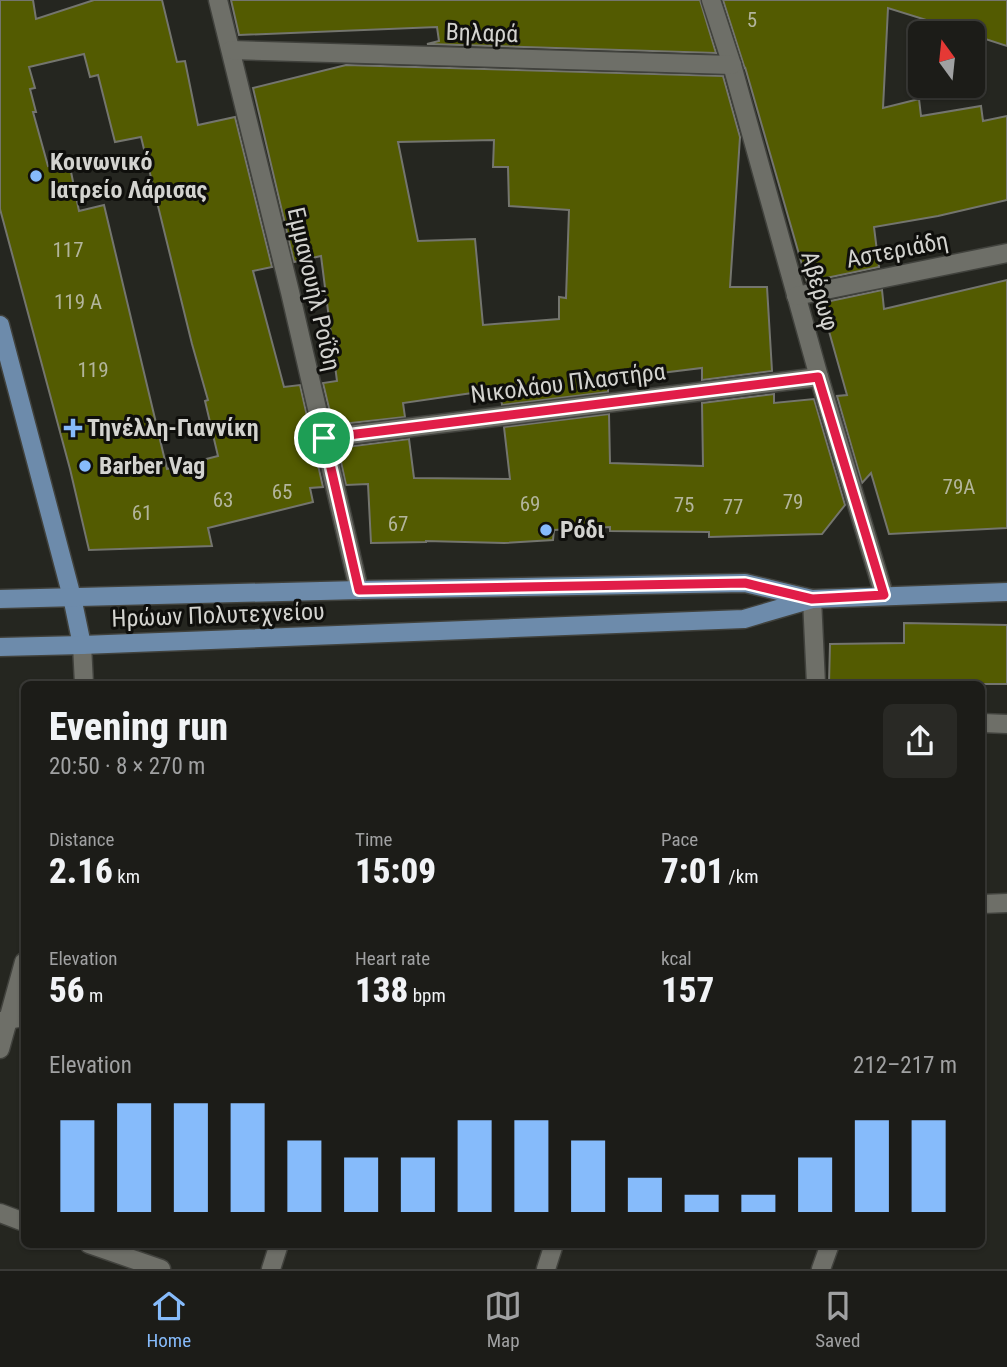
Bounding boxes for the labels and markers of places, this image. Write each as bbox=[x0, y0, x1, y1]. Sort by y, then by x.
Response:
place label: Κοινωνικό Ιατρείο Λάρισας bbox=[50, 148, 208, 204]
marker: Κοινωνικό Ιατρείο Λάρισας bbox=[28, 168, 44, 184]
pin bbox=[294, 408, 354, 468]
place label: Τηνέλλη-Γιαννίκη bbox=[87, 414, 259, 442]
marker: Τηνέλλη-Γιαννίκη bbox=[65, 420, 81, 436]
place label: Barber Vag bbox=[99, 452, 205, 480]
marker: Barber Vag bbox=[77, 458, 93, 474]
place label: Ρόδι bbox=[560, 516, 605, 544]
marker: Ρόδι bbox=[538, 522, 554, 538]

